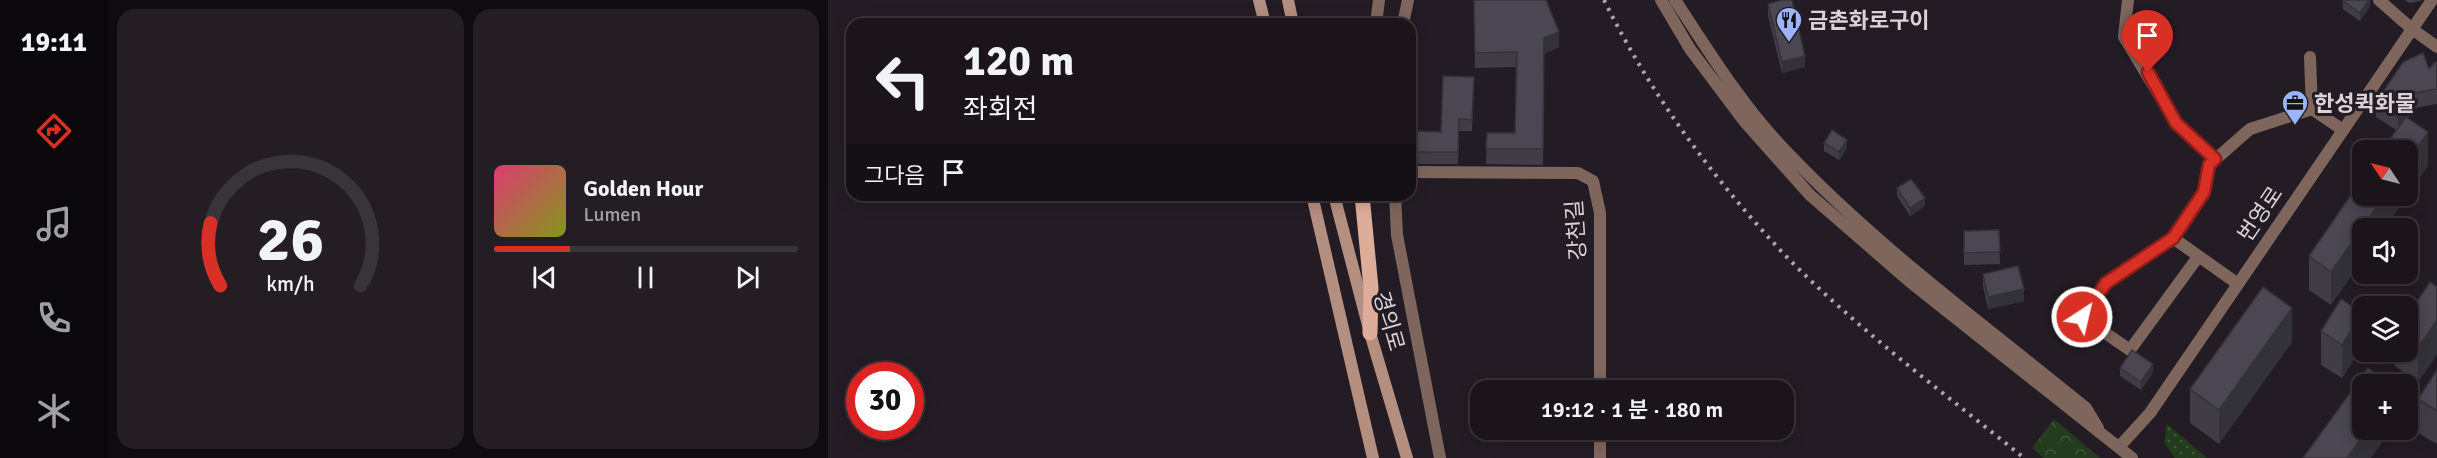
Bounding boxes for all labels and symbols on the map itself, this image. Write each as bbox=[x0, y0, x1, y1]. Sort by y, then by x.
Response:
restaurant icon: 금촌화로구이 bbox=[1774, 5, 1804, 43]
place label: 금촌화로구이 bbox=[1808, 7, 1929, 34]
pin bbox=[2122, 10, 2173, 72]
office icon: 한성퀵화물 bbox=[2280, 88, 2310, 126]
place label: 한성퀵화물 bbox=[2314, 90, 2415, 117]
north arrow bbox=[2352, 140, 2418, 206]
street label: 번영로 bbox=[2232, 181, 2288, 247]
street label: 강천길 bbox=[1560, 199, 1592, 261]
position arrow bbox=[2050, 285, 2114, 349]
street label: 경의로 bbox=[1368, 288, 1410, 354]
speed limit sign: 30 bbox=[846, 362, 924, 440]

